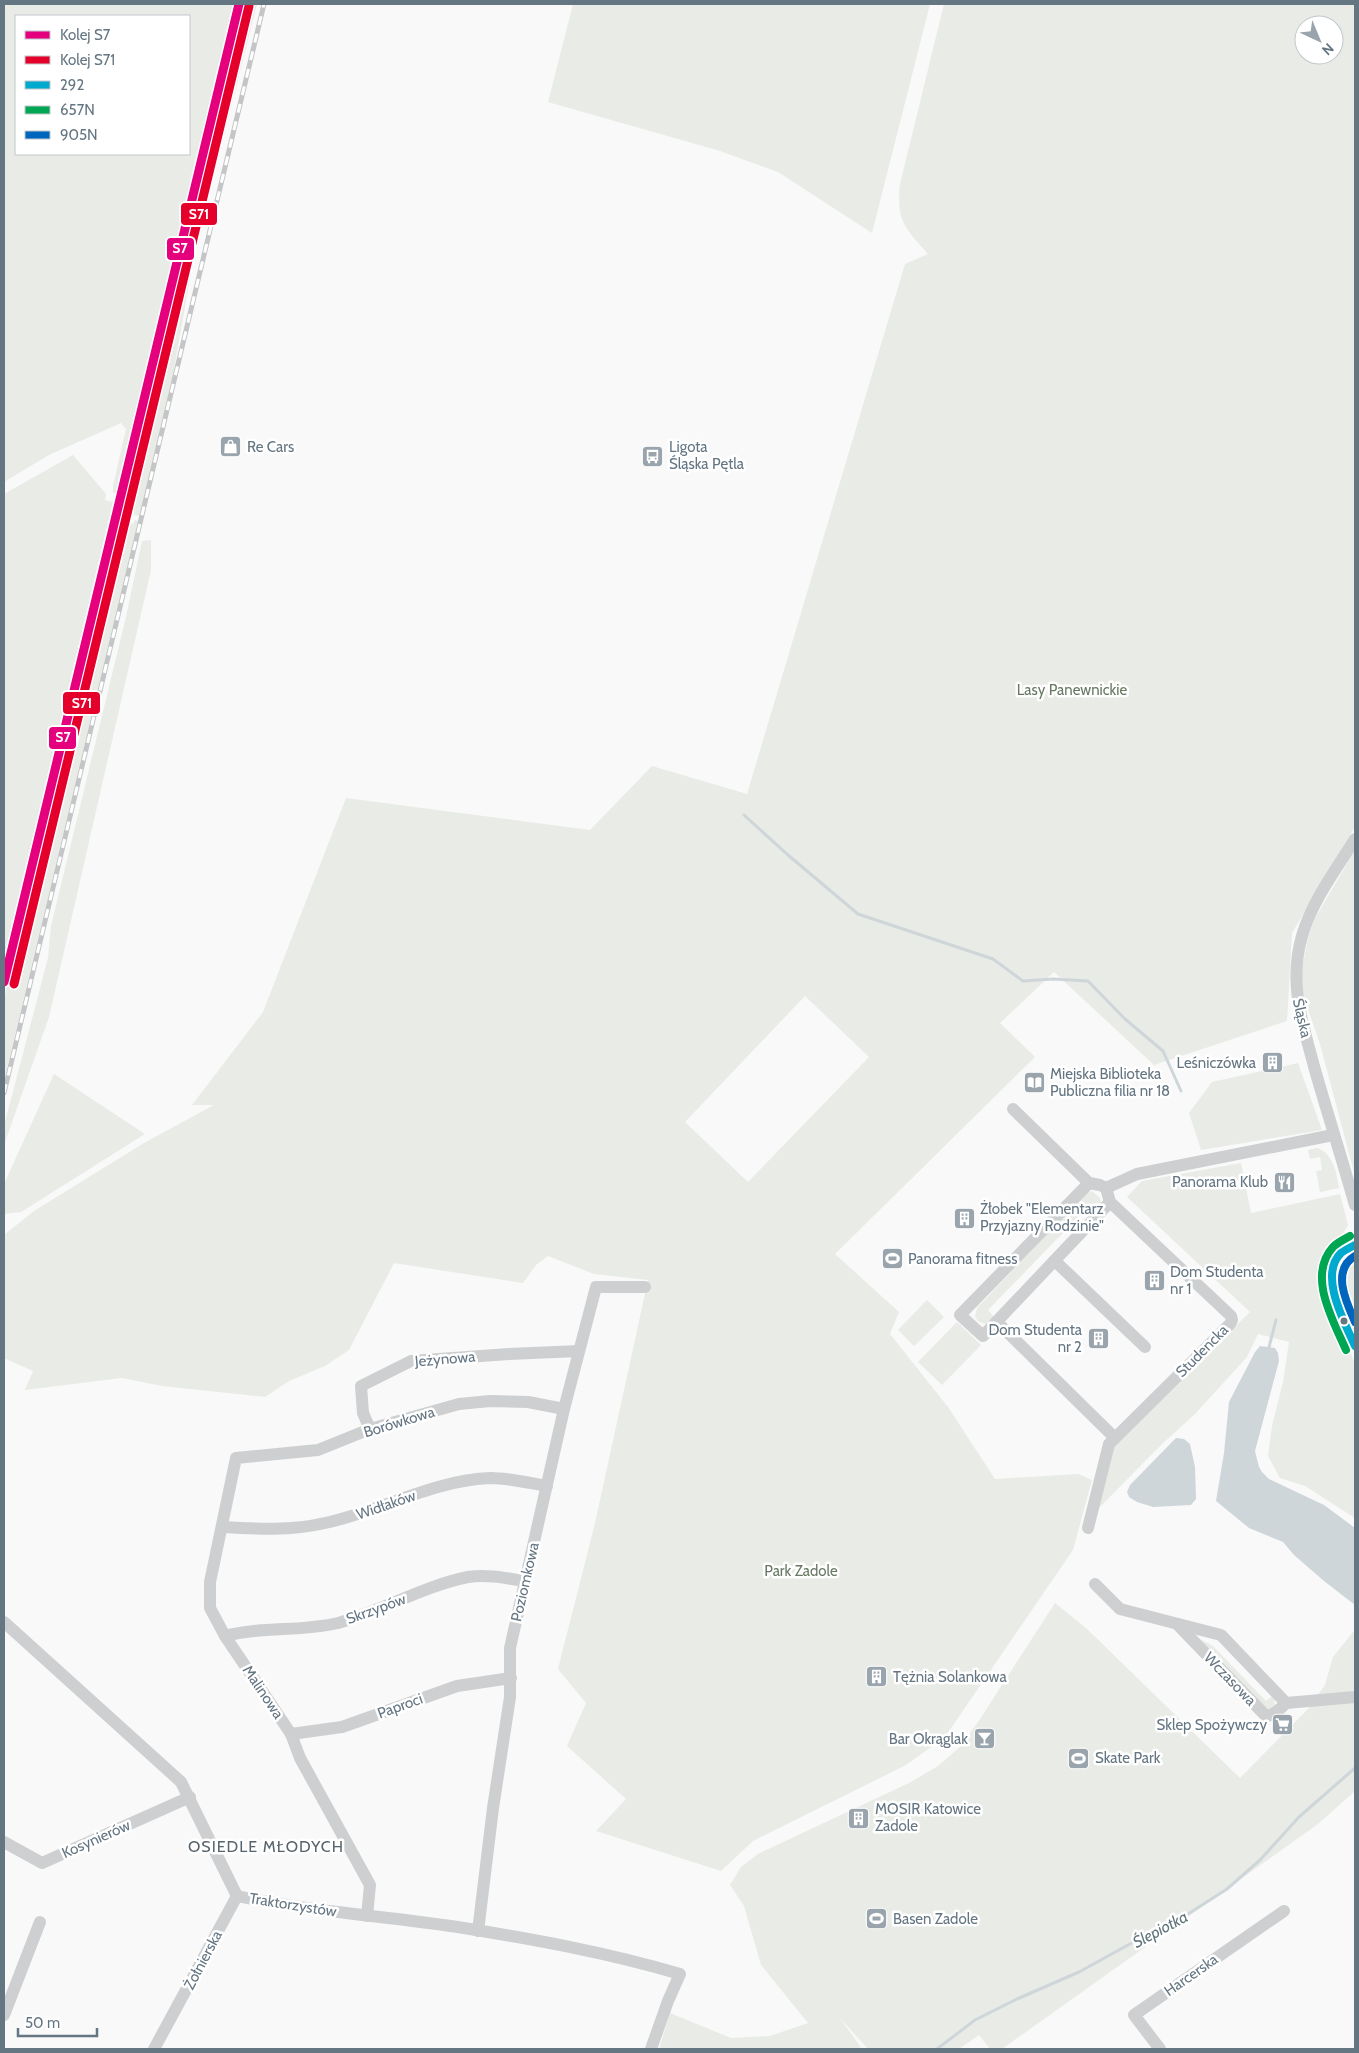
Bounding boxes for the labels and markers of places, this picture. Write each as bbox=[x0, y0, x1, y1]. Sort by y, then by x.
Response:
shop icon: Re Cars bbox=[219, 435, 243, 459]
place label: Re Cars bbox=[247, 438, 294, 456]
place label: Ligota Śląska Pętla bbox=[669, 438, 745, 473]
bus stop icon: Ligota Śląska Pętla bbox=[641, 444, 665, 468]
building icon: Leśniczówka bbox=[1260, 1051, 1284, 1075]
place label: Leśniczówka bbox=[1177, 1054, 1257, 1072]
place label: Miejska Biblioteka Publiczna filia nr 18 bbox=[1050, 1065, 1170, 1100]
library icon: Miejska Biblioteka Publiczna filia nr 18 bbox=[1022, 1071, 1046, 1095]
restaurant icon: Panorama Klub bbox=[1272, 1170, 1296, 1194]
place label: Panorama Klub bbox=[1172, 1173, 1268, 1191]
place label: Żłobek "Elementarz Przyjazny Rodzinie" bbox=[980, 1199, 1104, 1235]
building icon: Żłobek "Elementarz Przyjazny Rodzinie" bbox=[952, 1206, 976, 1230]
sports icon: Panorama fitness bbox=[880, 1247, 904, 1271]
place label: Panorama fitness bbox=[908, 1250, 1017, 1268]
place label: Dom Studenta nr 1 bbox=[1170, 1263, 1264, 1298]
building icon: Dom Studenta nr 1 bbox=[1142, 1269, 1166, 1293]
unlabelled marker bbox=[1339, 1316, 1349, 1326]
place label: Dom Studenta nr 2 bbox=[988, 1321, 1083, 1356]
building icon: Dom Studenta nr 2 bbox=[1086, 1327, 1110, 1351]
building icon: Tężnia Solankowa bbox=[865, 1665, 889, 1689]
place label: Tężnia Solankowa bbox=[893, 1668, 1007, 1686]
supermarket icon: Sklep Spożywczy bbox=[1271, 1713, 1295, 1737]
place label: Sklep Spożywczy bbox=[1157, 1716, 1267, 1734]
bar icon: Bar Okrąglak bbox=[972, 1727, 996, 1751]
place label: Bar Okrąglak bbox=[889, 1730, 968, 1748]
sports icon: Skate Park bbox=[1067, 1746, 1091, 1770]
place label: Skate Park bbox=[1095, 1749, 1161, 1767]
place label: MOSIR Katowice Zadole bbox=[875, 1800, 981, 1835]
building icon: MOSIR Katowice Zadole bbox=[847, 1806, 871, 1830]
sports icon: Basen Zadole bbox=[865, 1907, 889, 1931]
place label: Basen Zadole bbox=[893, 1910, 978, 1928]

